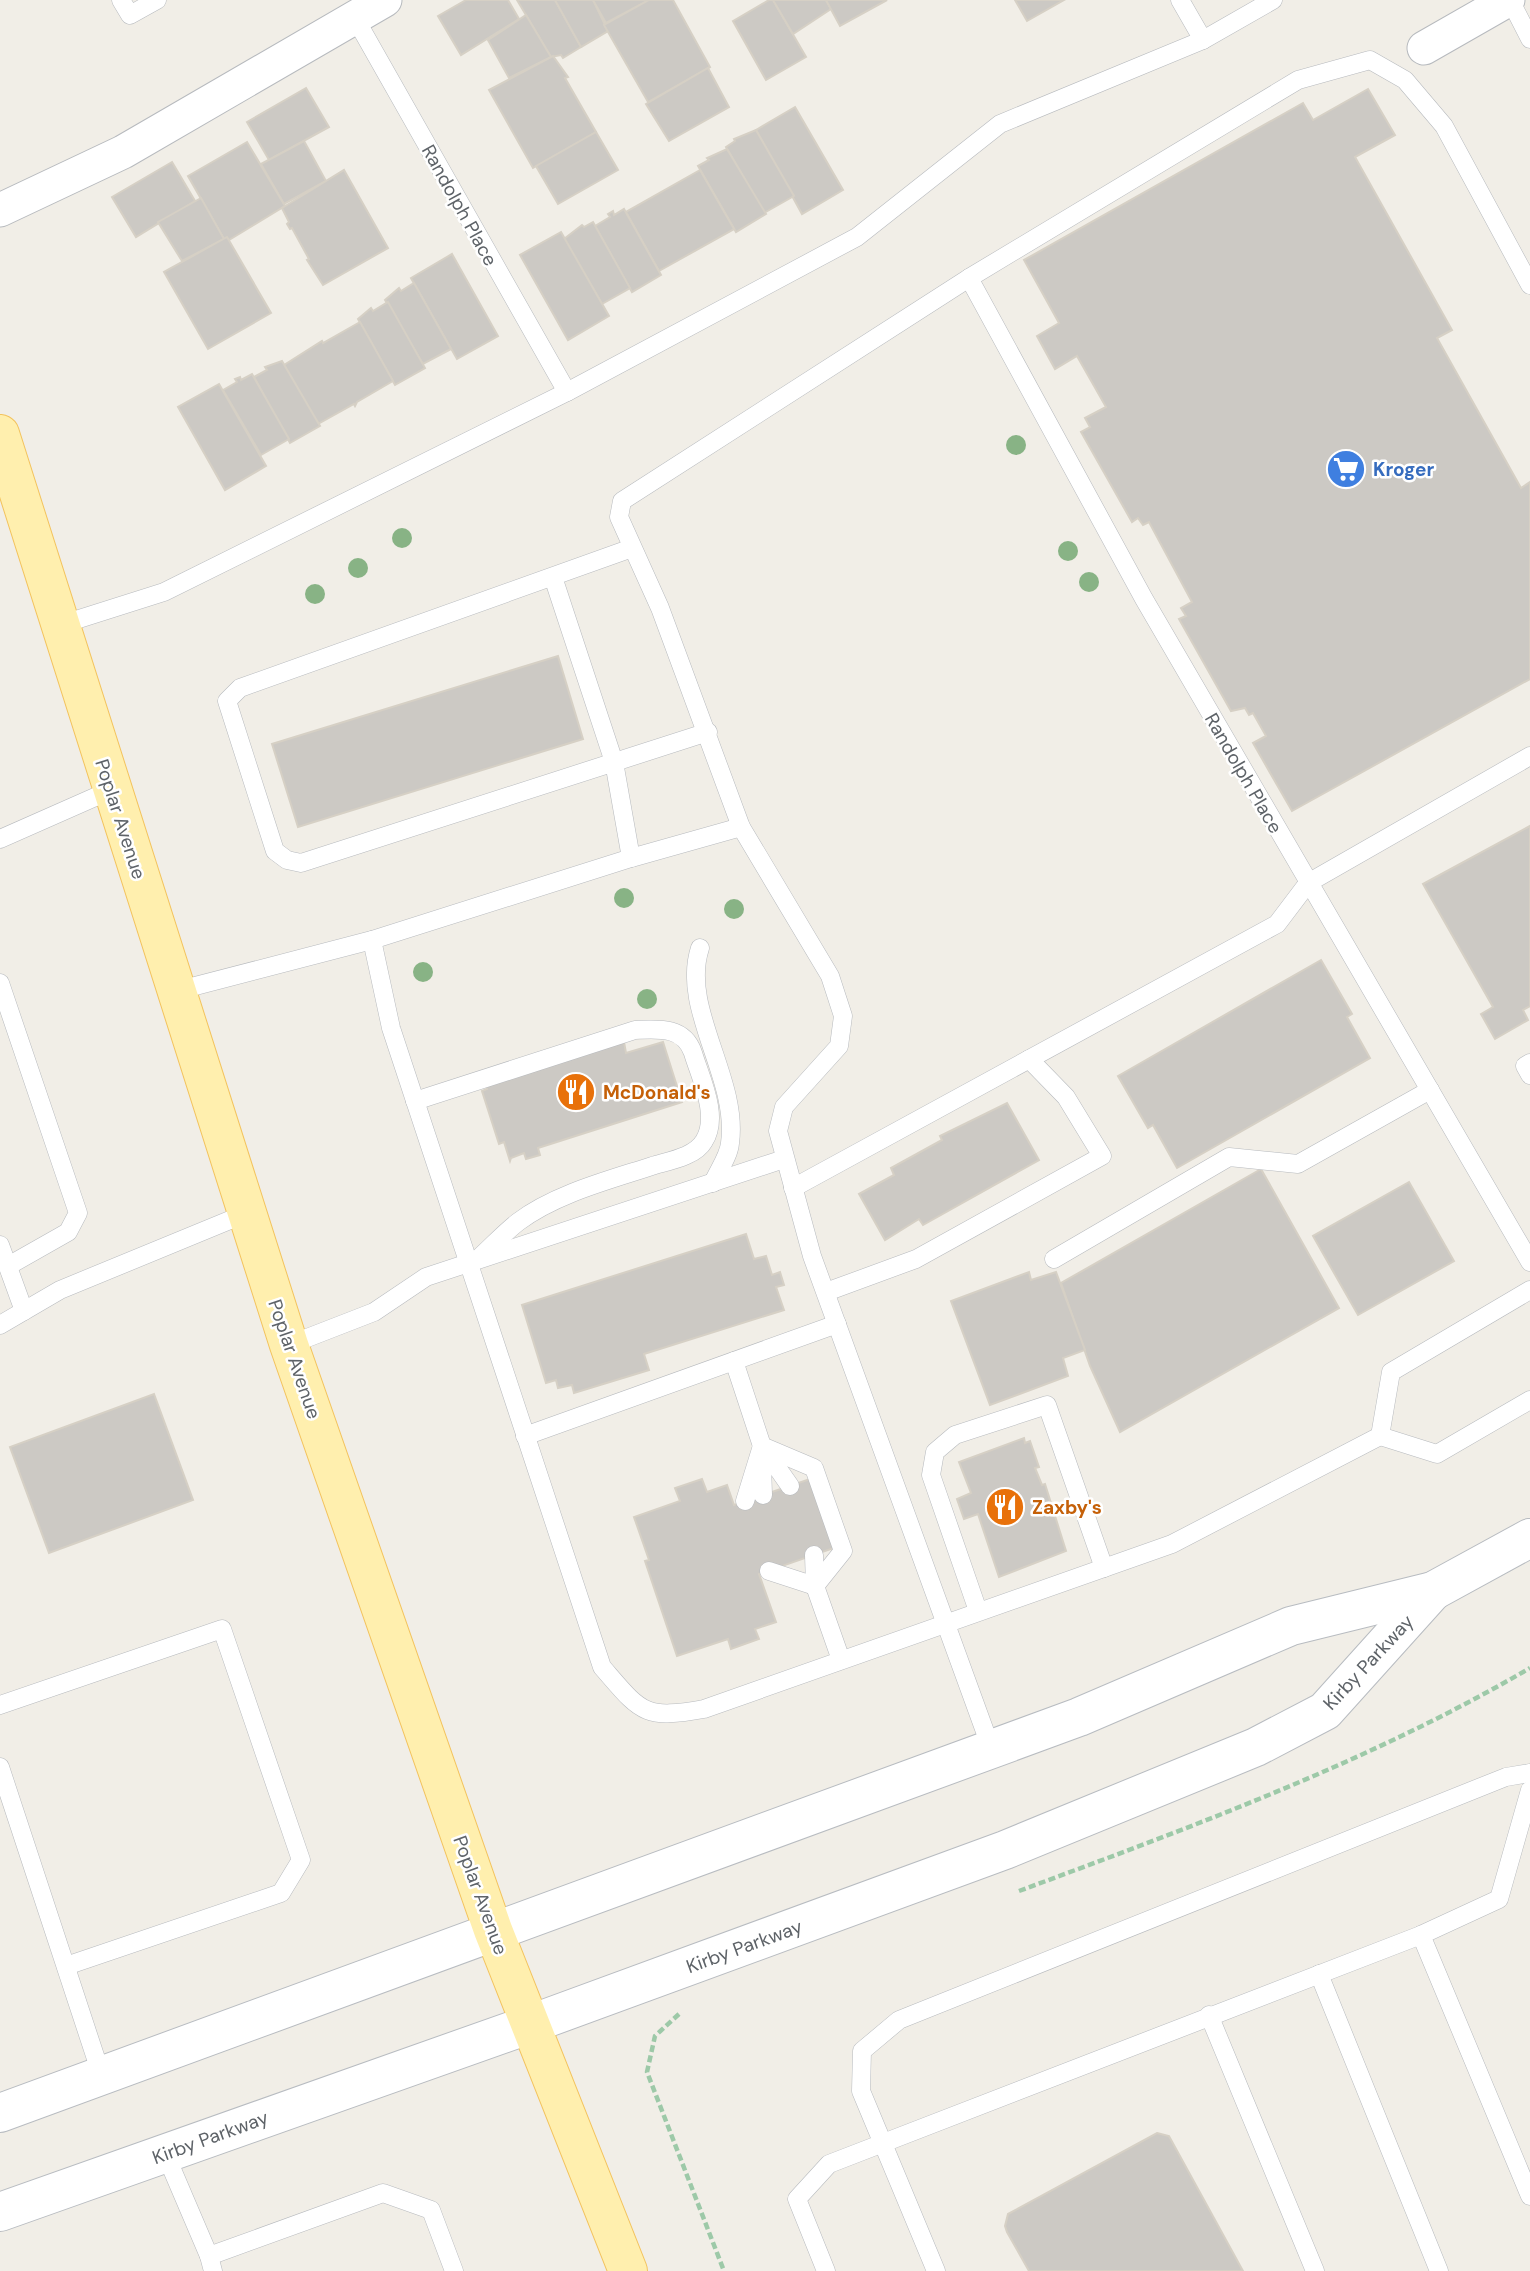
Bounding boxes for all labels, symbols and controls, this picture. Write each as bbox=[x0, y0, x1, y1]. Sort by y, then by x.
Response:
street label: Randolph Place bbox=[416, 140, 503, 270]
supermarket icon: Kroger bbox=[1325, 448, 1367, 490]
place label: Kroger bbox=[1373, 457, 1434, 482]
street label: Randolph Place bbox=[1199, 709, 1288, 838]
street label: Poplar Avenue bbox=[89, 756, 152, 882]
restaurant icon: McDonald's bbox=[555, 1071, 597, 1113]
place label: McDonald's bbox=[603, 1080, 711, 1105]
street label: Poplar Avenue bbox=[262, 1296, 327, 1422]
restaurant icon: Zaxby's bbox=[984, 1486, 1026, 1528]
place label: Zaxby's bbox=[1032, 1495, 1102, 1520]
street label: Kirby Parkway bbox=[1318, 1609, 1419, 1715]
street label: Poplar Avenue bbox=[447, 1832, 514, 1958]
street label: Kirby Parkway bbox=[683, 1914, 806, 1979]
street label: Kirby Parkway bbox=[149, 2105, 272, 2170]

